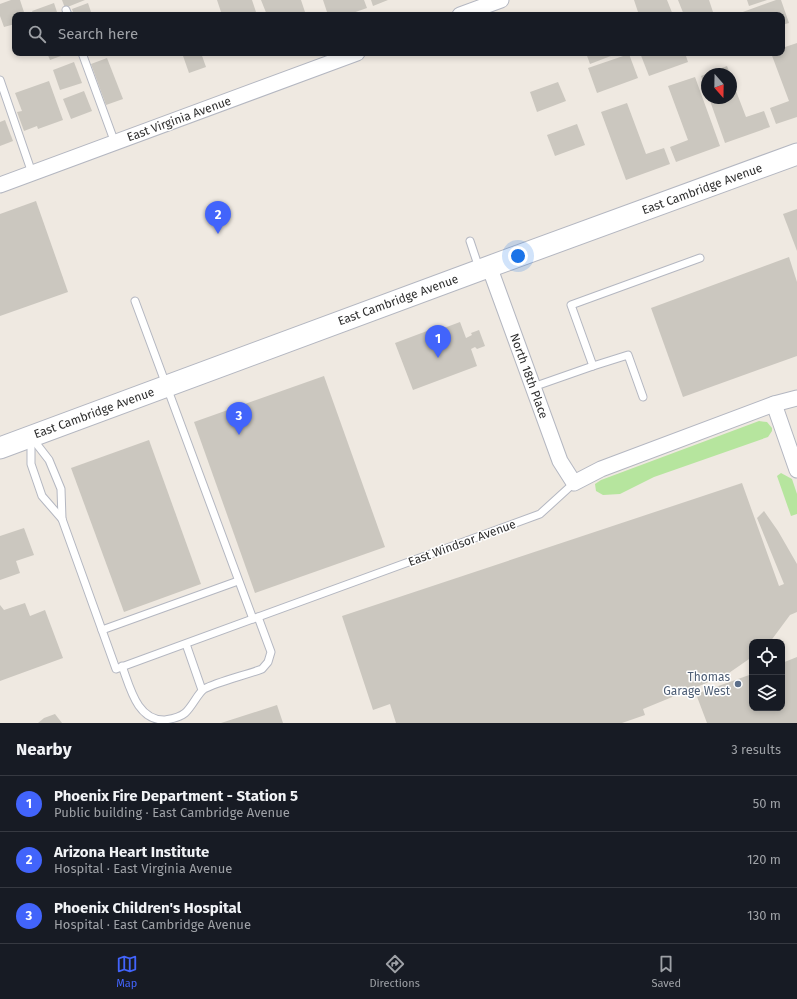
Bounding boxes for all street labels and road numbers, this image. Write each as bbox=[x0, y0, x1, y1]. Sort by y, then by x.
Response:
street label: East Virginia Avenue bbox=[125, 94, 233, 144]
street label: East Cambridge Avenue bbox=[640, 161, 764, 217]
street label: East Cambridge Avenue bbox=[336, 272, 460, 328]
street label: North 18th Place bbox=[507, 332, 551, 420]
street label: East Cambridge Avenue bbox=[32, 385, 156, 441]
street label: East Windsor Avenue bbox=[406, 517, 518, 569]

